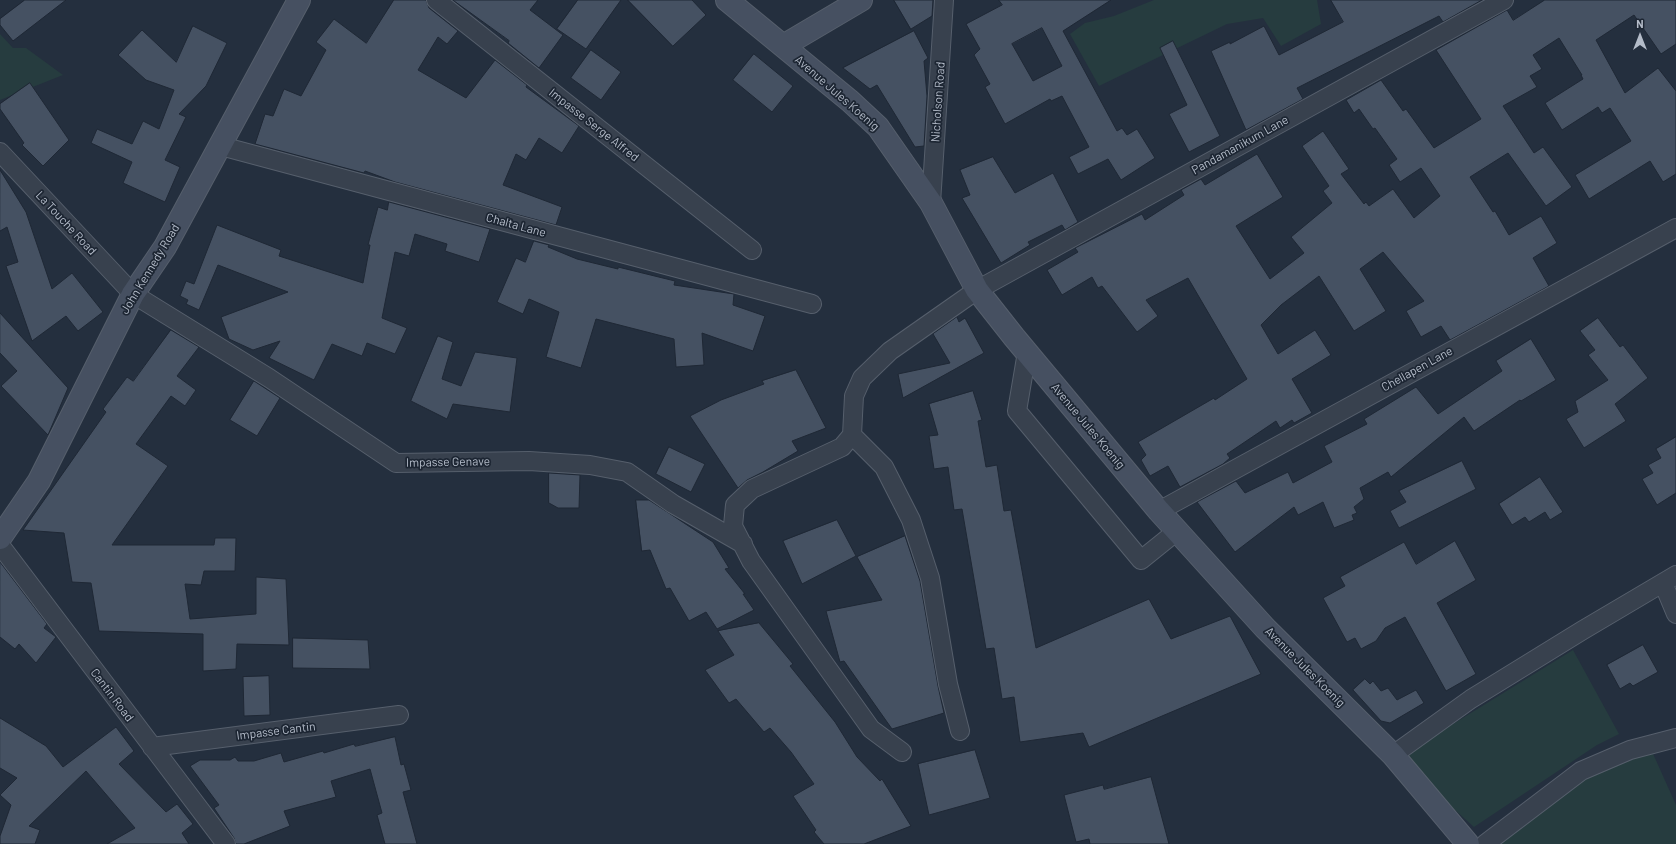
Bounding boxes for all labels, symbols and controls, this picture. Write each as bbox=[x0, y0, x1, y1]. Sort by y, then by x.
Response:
north arrow bbox=[1620, 16, 1660, 56]
text: N bbox=[1636, 17, 1644, 30]
street label: Avenue Jules Koenig bbox=[792, 52, 882, 134]
street label: Nicholson Road bbox=[928, 61, 948, 143]
street label: Impasse Serge Alfred bbox=[546, 85, 642, 165]
street label: Pandamanikum Lane bbox=[1189, 112, 1291, 178]
street label: La Touche Road bbox=[33, 188, 99, 258]
street label: Chalta Lane bbox=[485, 210, 547, 240]
street label: John Kennedy Road bbox=[117, 221, 183, 317]
street label: Chellapen Lane bbox=[1379, 343, 1455, 395]
street label: Avenue Jules Koenig bbox=[1048, 380, 1128, 472]
street label: Impasse Genave bbox=[406, 454, 490, 470]
street label: Avenue Jules Koenig bbox=[1262, 624, 1348, 710]
street label: Cantin Road bbox=[87, 666, 137, 724]
street label: Impasse Cantin bbox=[236, 719, 316, 743]

